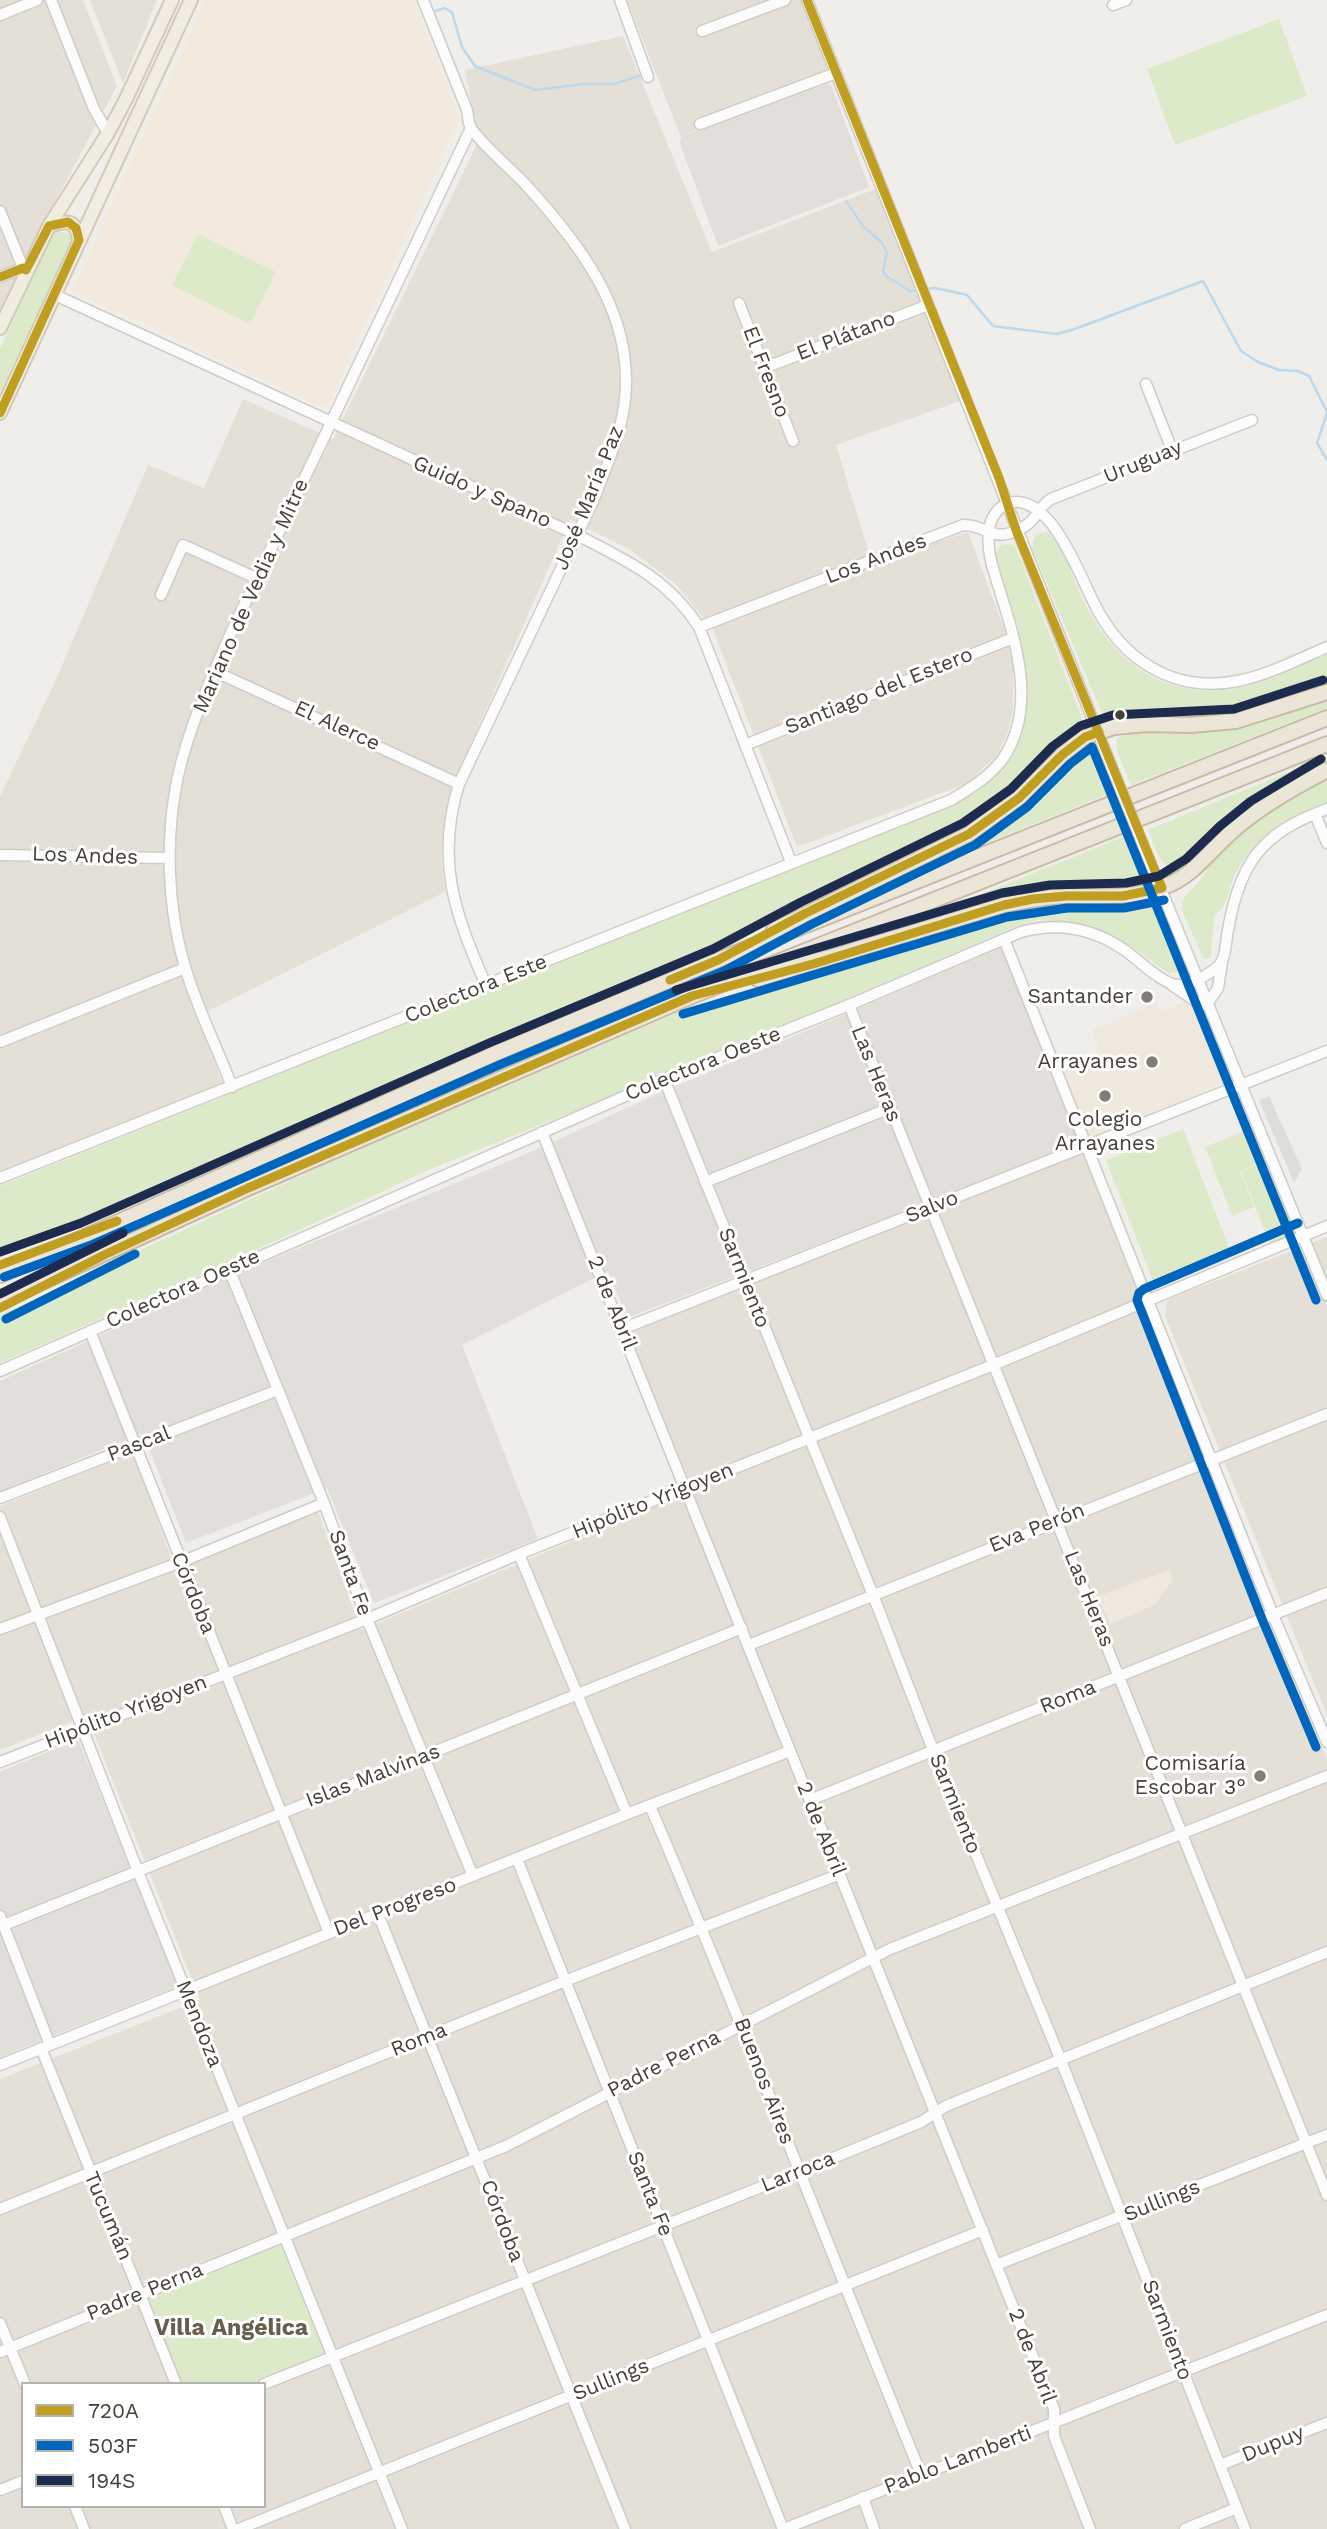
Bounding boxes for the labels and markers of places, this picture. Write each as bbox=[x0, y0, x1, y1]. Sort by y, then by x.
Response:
unlabelled marker bbox=[1113, 708, 1127, 722]
place label: Santander bbox=[1027, 984, 1133, 1010]
marker: Santander bbox=[1139, 989, 1155, 1005]
place label: Arrayanes bbox=[1037, 1049, 1138, 1075]
marker: Arrayanes bbox=[1144, 1054, 1160, 1070]
marker: Colegio Arrayanes bbox=[1097, 1088, 1113, 1104]
place label: Colegio Arrayanes bbox=[1055, 1107, 1155, 1157]
place label: Comisaría Escobar 3° bbox=[1134, 1751, 1246, 1801]
marker: Comisaría Escobar 3° bbox=[1252, 1768, 1268, 1784]

